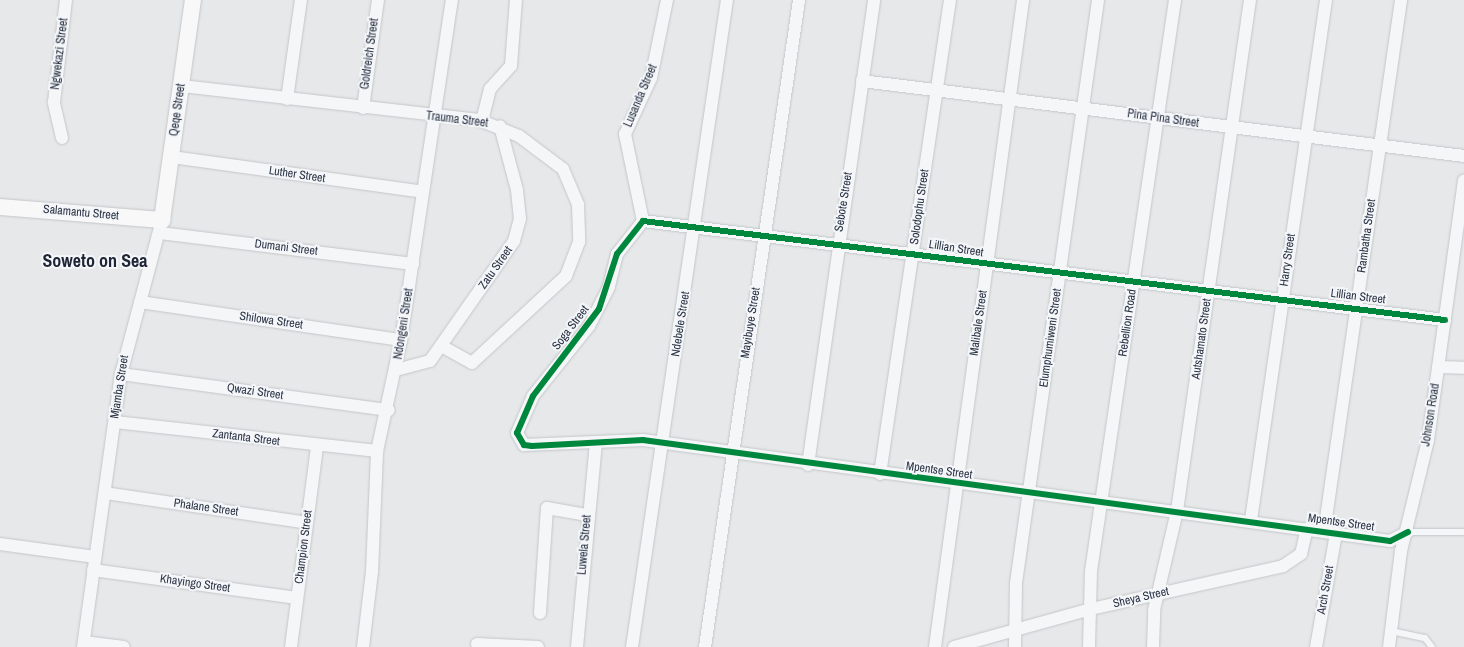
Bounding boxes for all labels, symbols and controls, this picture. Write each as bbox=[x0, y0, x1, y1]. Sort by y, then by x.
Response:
street label: Ngwekazi Street bbox=[48, 17, 72, 91]
street label: Goldreich Street bbox=[358, 18, 382, 90]
street label: Lusanda Street bbox=[621, 62, 661, 130]
street label: Qeqe Street bbox=[167, 83, 189, 137]
street label: Pina Pina Street bbox=[1126, 107, 1200, 131]
street label: Trauma Street bbox=[425, 109, 489, 131]
street label: Luther Street bbox=[268, 164, 326, 186]
street label: Solodophu Street bbox=[908, 168, 932, 246]
street label: Sebote Street bbox=[832, 171, 856, 233]
street label: Rambatha Street bbox=[1355, 198, 1379, 274]
street label: Salamantu Street bbox=[43, 203, 119, 223]
street label: Harry Street bbox=[1277, 233, 1299, 287]
street label: Dumani Street bbox=[254, 237, 318, 259]
street label: Lillian Street bbox=[928, 238, 984, 260]
street label: Zatu Street bbox=[476, 244, 516, 292]
district label: Soweto on Sea bbox=[43, 250, 147, 272]
street label: Mayibuye Street bbox=[738, 286, 764, 360]
street label: Lillian Street bbox=[1330, 286, 1386, 308]
street label: Ndongeni Street bbox=[391, 287, 417, 361]
street label: Elumphumiweni Street bbox=[1037, 288, 1065, 388]
street label: Rebellion Road bbox=[1116, 288, 1140, 358]
street label: Malibale Street bbox=[967, 289, 991, 357]
street label: Ndebele Street bbox=[669, 290, 693, 358]
street label: Autshamato Street bbox=[1189, 298, 1215, 380]
street label: Soga Street bbox=[550, 303, 592, 353]
street label: Shilowa Street bbox=[238, 309, 304, 333]
street label: Mjamba Street bbox=[108, 354, 132, 420]
street label: Qwazi Street bbox=[226, 381, 284, 403]
street label: Johnson Road bbox=[1419, 383, 1443, 447]
street label: Zantanta Street bbox=[211, 427, 281, 449]
street label: Mpentse Street bbox=[905, 459, 973, 483]
street label: Phalane Street bbox=[173, 496, 239, 520]
street label: Champion Street bbox=[292, 509, 316, 585]
street label: Mpentse Street bbox=[1307, 511, 1375, 535]
street label: Luwela Street bbox=[575, 514, 595, 576]
street label: Arch Street bbox=[1315, 565, 1337, 615]
street label: Khayingo Street bbox=[159, 572, 231, 596]
street label: Sheya Street bbox=[1112, 585, 1170, 611]

